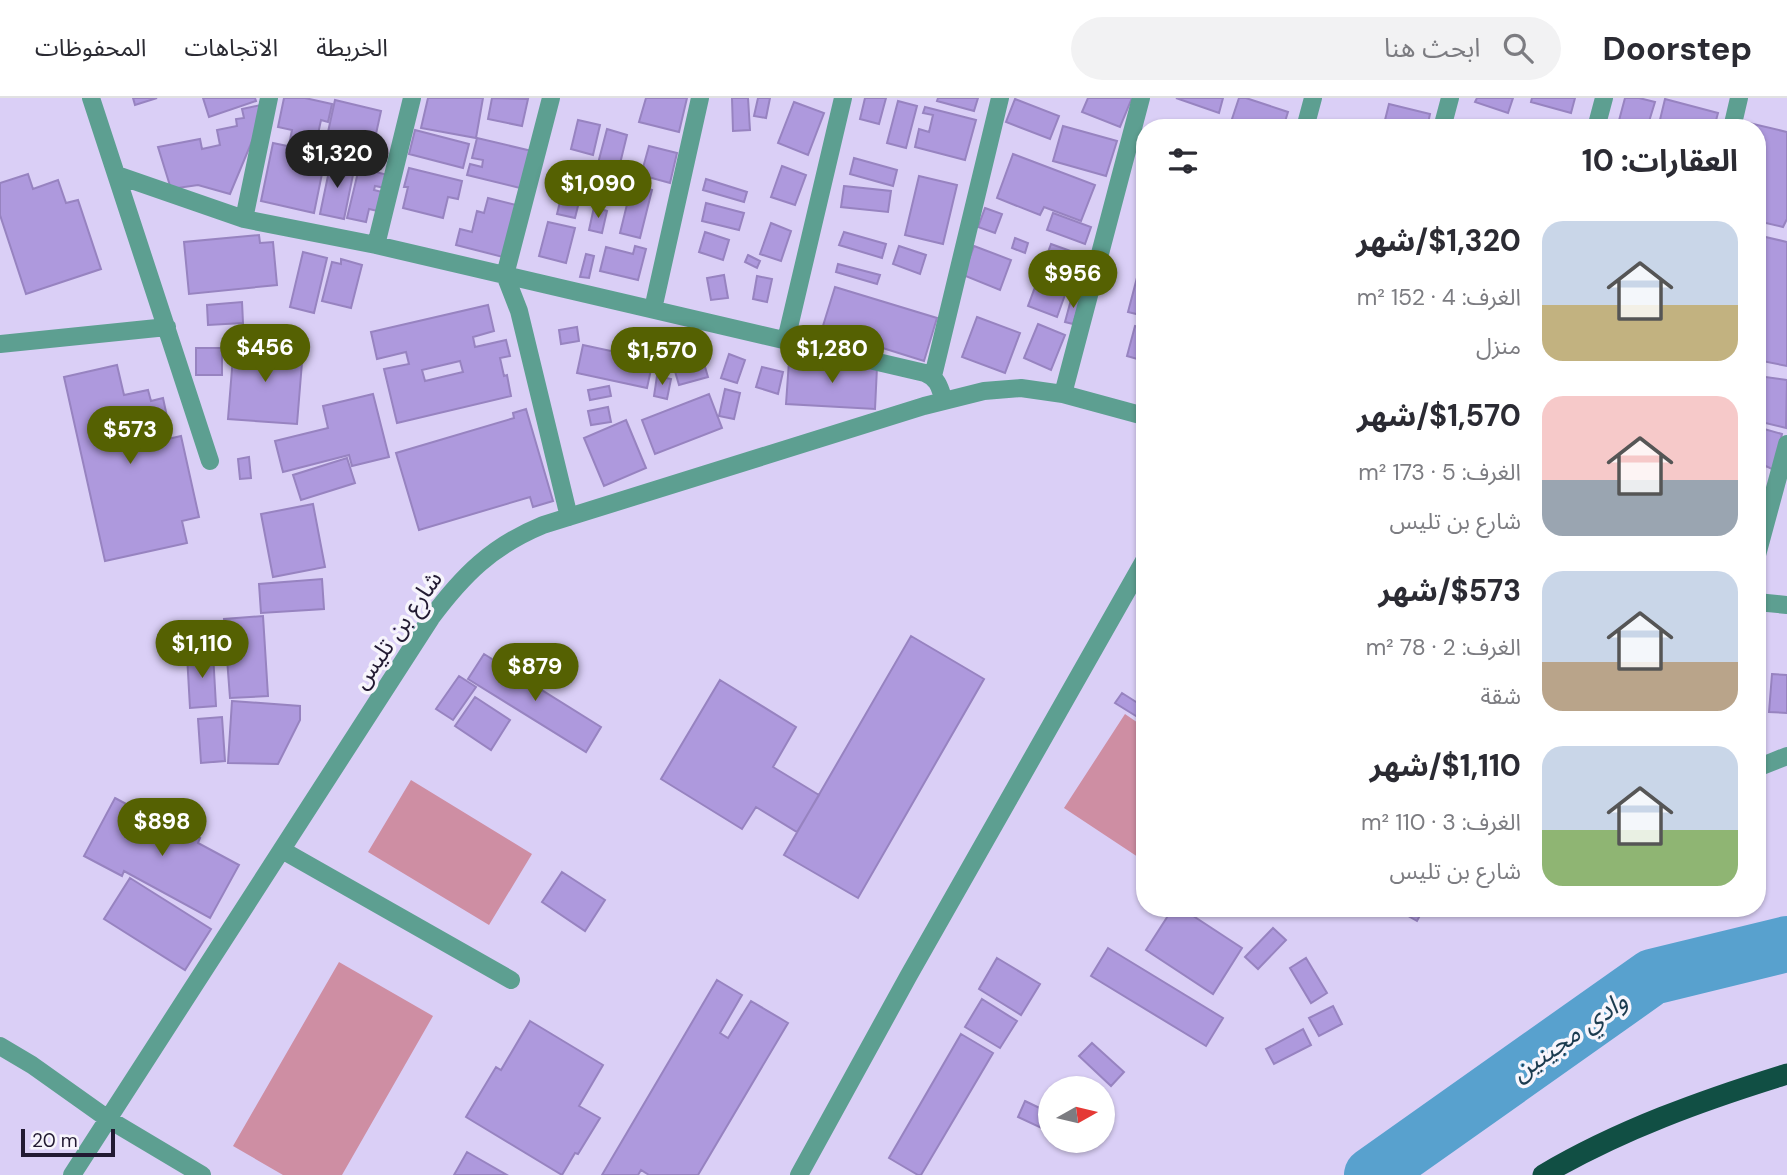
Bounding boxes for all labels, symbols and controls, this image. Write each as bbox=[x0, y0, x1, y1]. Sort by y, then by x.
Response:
search box bbox=[1071, 17, 1561, 80]
text: Doorstep bbox=[1603, 27, 1752, 70]
icon: search bbox=[1499, 29, 1537, 67]
text: ابحث هنا bbox=[1384, 31, 1481, 65]
text: المحفوظات bbox=[35, 32, 146, 63]
text: الاتجاهات bbox=[184, 32, 278, 63]
text: الخريطة bbox=[316, 32, 388, 63]
pin: $1,320 bbox=[280, 130, 394, 190]
text: $1,320 bbox=[301, 138, 373, 168]
text: العقارات: 10 bbox=[1582, 141, 1738, 180]
icon: filters bbox=[1164, 142, 1202, 180]
pin: $1,090 bbox=[541, 160, 655, 220]
text: $1,090 bbox=[561, 168, 635, 198]
text: $1,320/شهر bbox=[1356, 221, 1521, 260]
icon: home bbox=[1598, 249, 1682, 333]
pin: $956 bbox=[1032, 250, 1114, 310]
text: $956 bbox=[1044, 258, 1102, 288]
text: الغرف: 4 · 152 m² bbox=[1357, 282, 1521, 312]
pin: $456 bbox=[224, 324, 306, 384]
pin: $1,280 bbox=[775, 326, 889, 385]
pin: $1,570 bbox=[605, 328, 719, 387]
text: منزل bbox=[1476, 331, 1521, 361]
text: $456 bbox=[236, 332, 294, 362]
text: $1,280 bbox=[796, 333, 868, 363]
text: $1,570 bbox=[627, 335, 697, 365]
text: $1,570/شهر bbox=[1357, 396, 1521, 435]
pin: $573 bbox=[89, 406, 171, 466]
text: $573 bbox=[103, 414, 157, 444]
icon: home bbox=[1598, 424, 1682, 508]
text: الغرف: 5 · 173 m² bbox=[1358, 457, 1521, 487]
text: شارع بن تليس bbox=[1389, 506, 1521, 536]
street label: شارع بن تليس bbox=[345, 565, 450, 696]
text: $573/شهر bbox=[1379, 571, 1521, 610]
icon: home bbox=[1598, 599, 1682, 683]
pin: $1,110 bbox=[145, 620, 259, 680]
text: $1,110 bbox=[172, 628, 232, 658]
text: الغرف: 2 · 78 m² bbox=[1366, 632, 1521, 662]
pin: $879 bbox=[494, 644, 576, 703]
text: $879 bbox=[508, 651, 562, 681]
text: شقة bbox=[1480, 681, 1521, 711]
text: $1,110/شهر bbox=[1370, 746, 1521, 785]
icon: home bbox=[1598, 774, 1682, 858]
pin: $898 bbox=[121, 798, 203, 858]
text: $898 bbox=[134, 806, 190, 836]
text: الغرف: 3 · 110 m² bbox=[1361, 807, 1521, 837]
text: شارع بن تليس bbox=[1389, 856, 1521, 886]
water label: وادي مجينين bbox=[1504, 983, 1636, 1091]
north arrow bbox=[1038, 1076, 1115, 1153]
map controls bbox=[1038, 1076, 1115, 1153]
scale bar bbox=[21, 1126, 116, 1158]
text: 20 m bbox=[32, 1128, 78, 1153]

